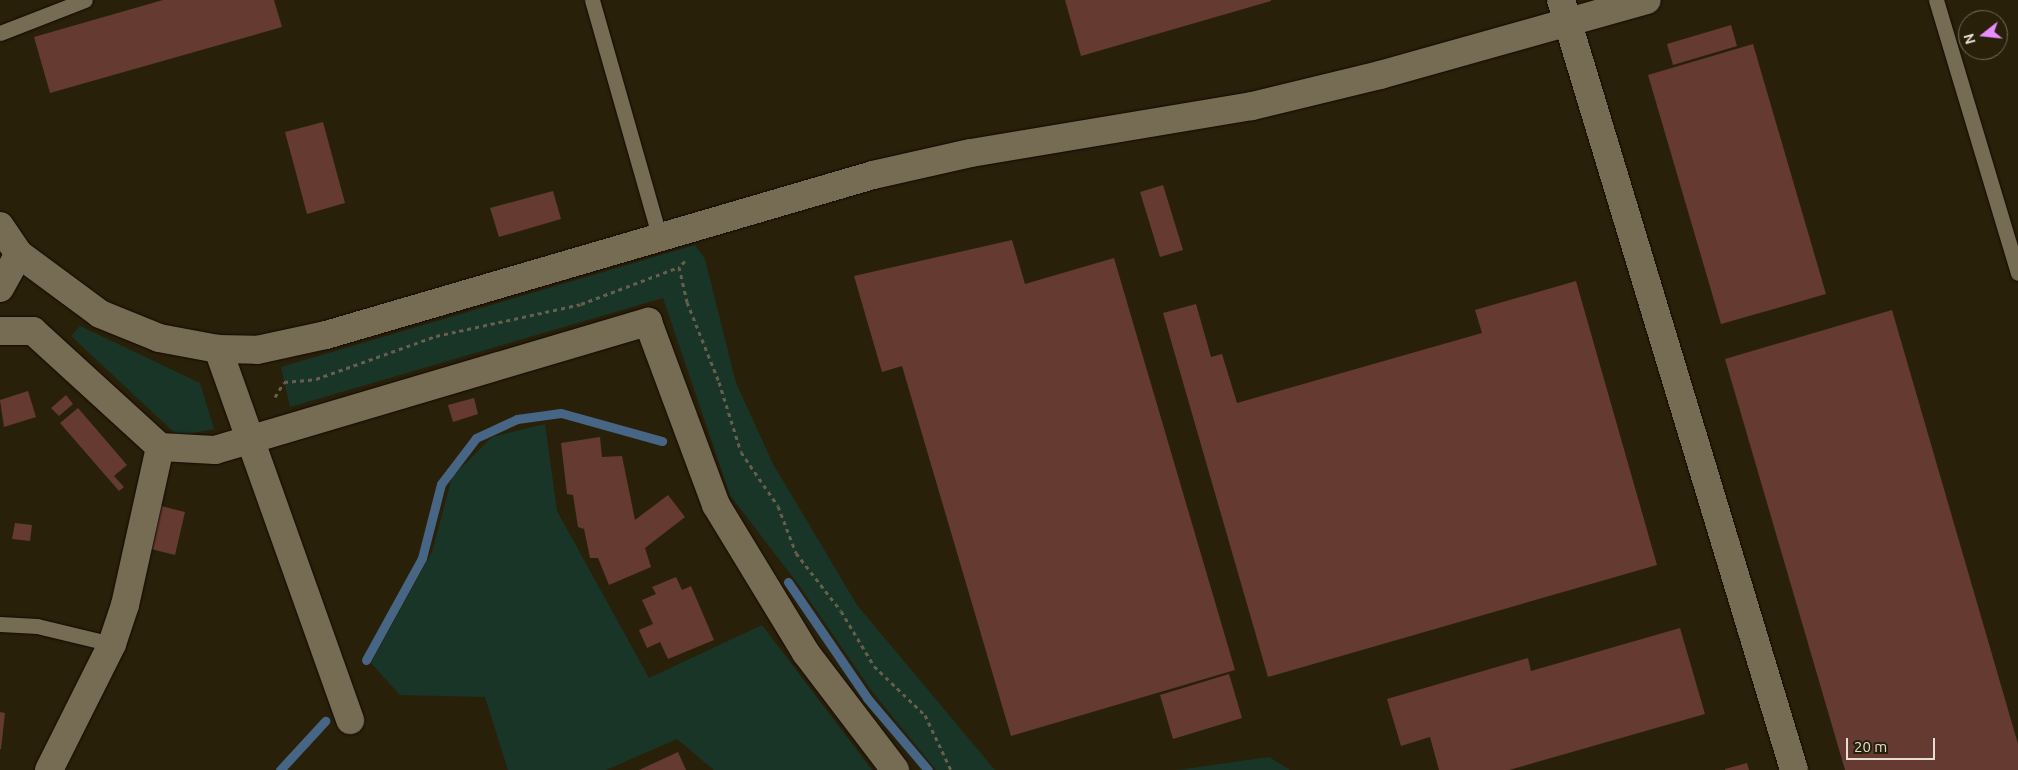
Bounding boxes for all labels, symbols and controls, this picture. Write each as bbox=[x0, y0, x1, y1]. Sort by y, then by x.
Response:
north arrow bbox=[1958, 10, 2008, 60]
text: N bbox=[1960, 32, 1979, 46]
scale bar bbox=[1848, 728, 1937, 760]
text: 20 m bbox=[1854, 738, 1887, 755]

